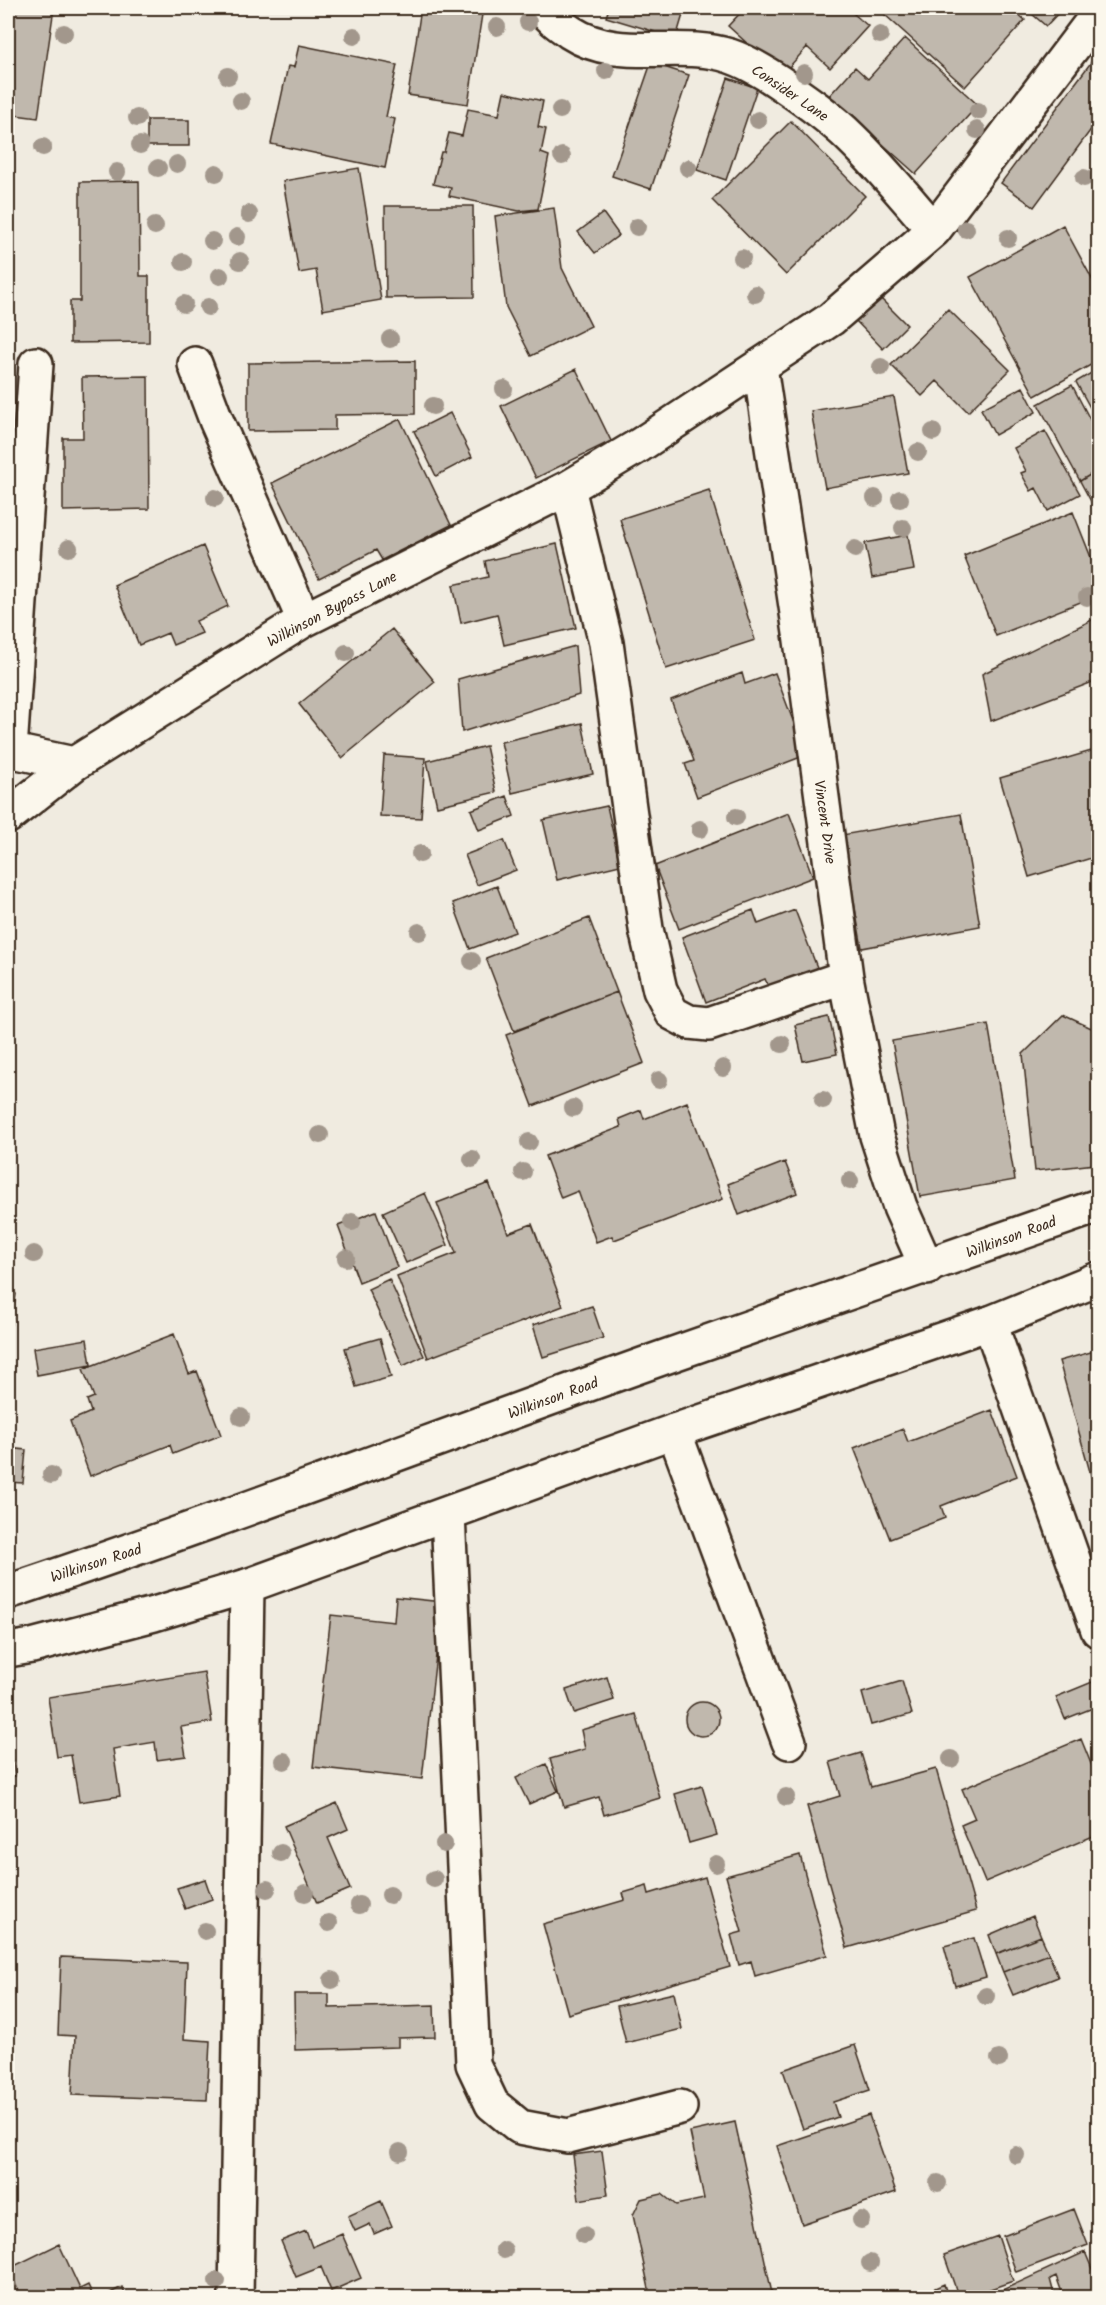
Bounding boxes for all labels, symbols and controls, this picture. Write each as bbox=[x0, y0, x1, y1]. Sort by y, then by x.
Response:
street label: Consider Lane bbox=[746, 59, 833, 129]
street label: Wilkinson Bypass Lane bbox=[263, 565, 402, 654]
street label: Vincent Drive bbox=[806, 779, 842, 866]
street label: Wilkinson Road bbox=[963, 1210, 1060, 1265]
street label: Wilkinson Road bbox=[505, 1371, 602, 1426]
street label: Wilkinson Road bbox=[47, 1538, 146, 1590]

